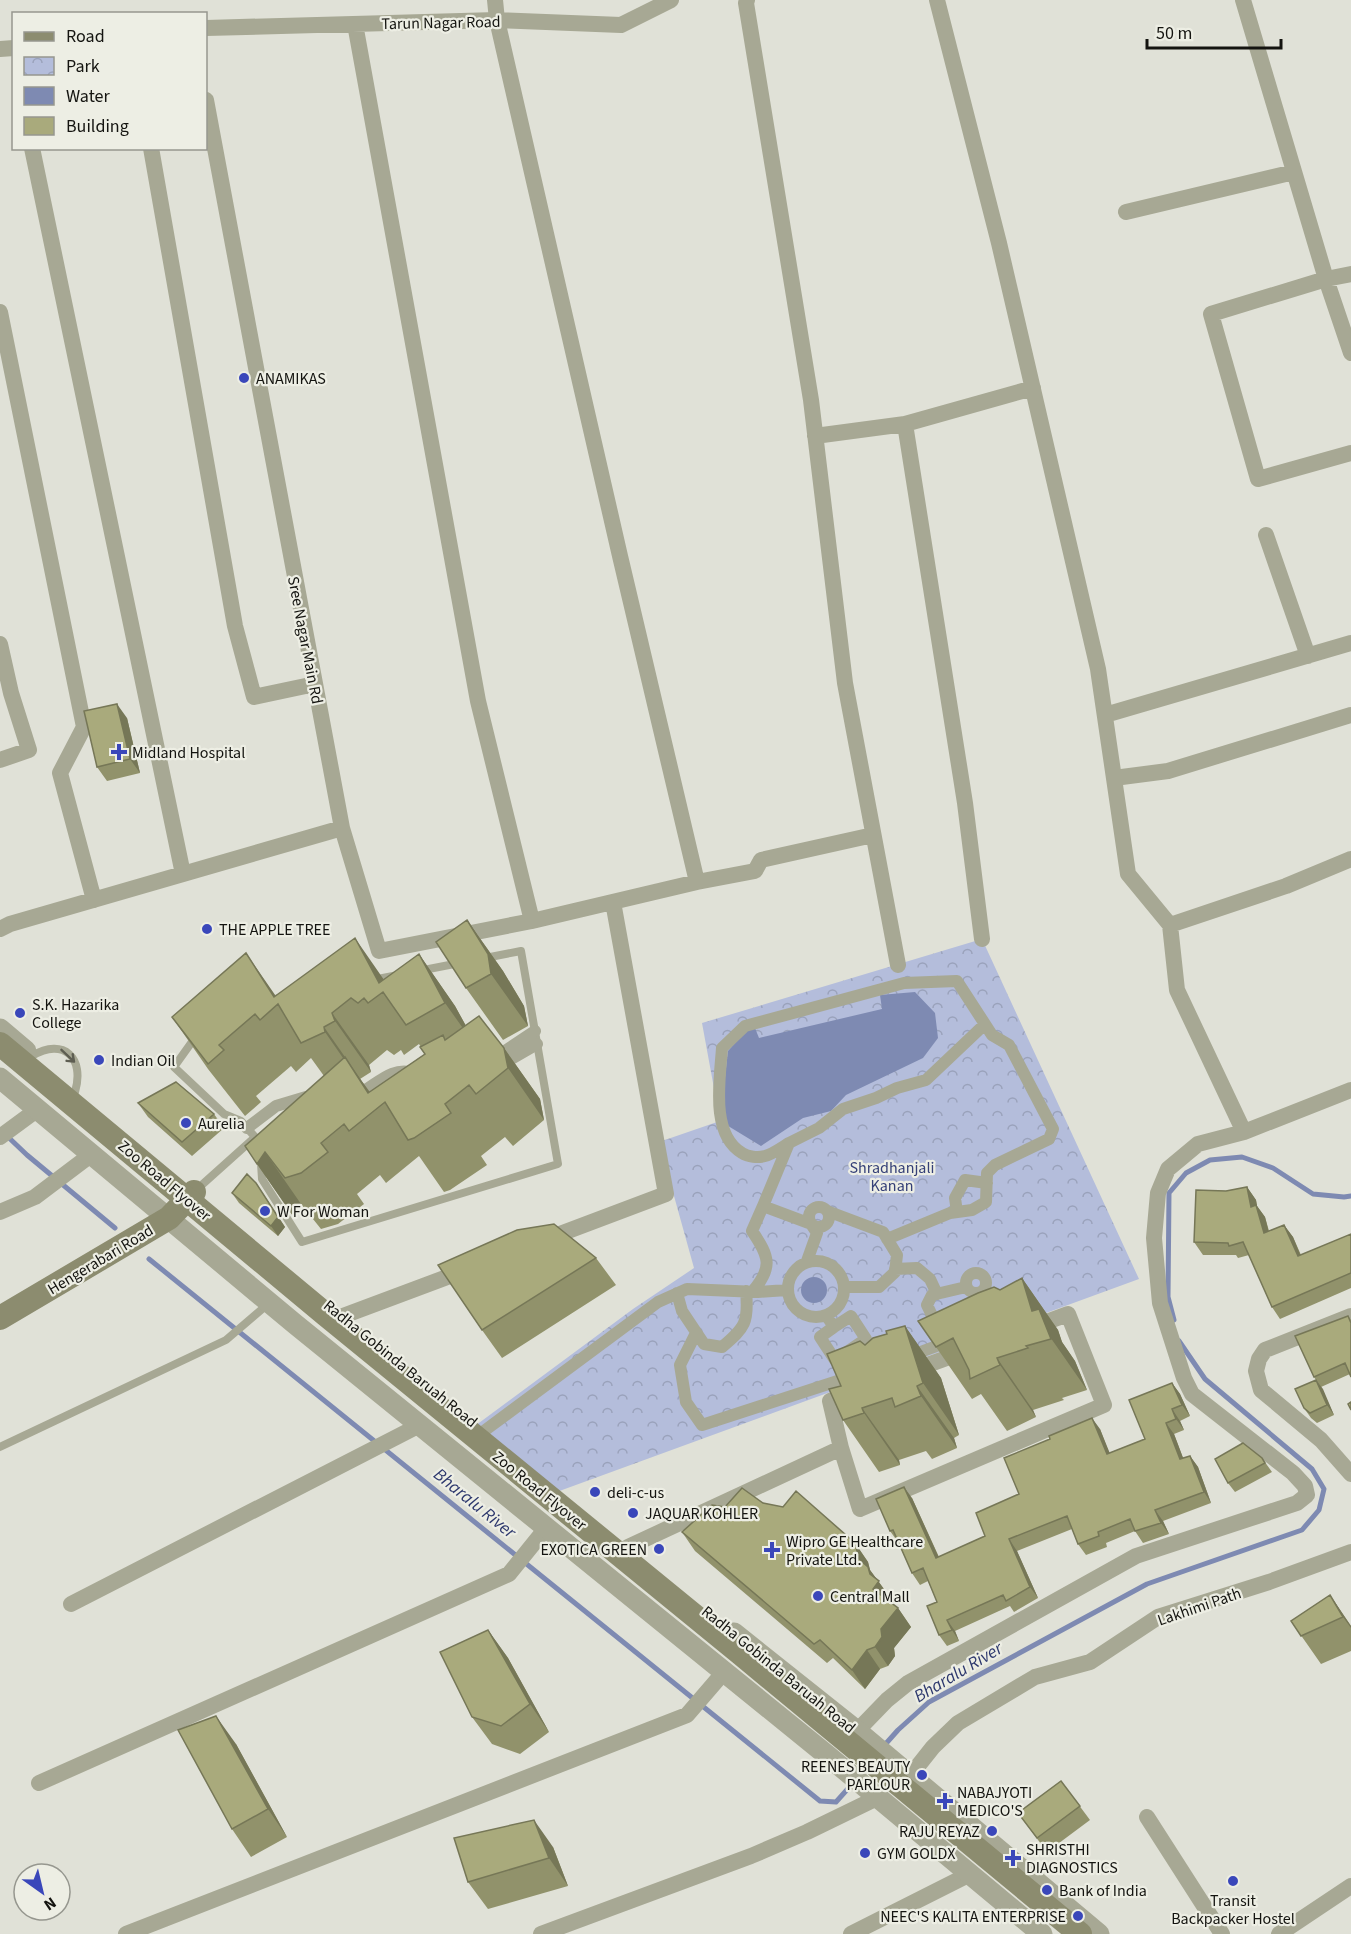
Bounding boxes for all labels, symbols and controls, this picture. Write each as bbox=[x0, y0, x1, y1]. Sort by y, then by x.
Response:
street label: Tarun Nagar Road bbox=[381, 11, 501, 35]
legend bbox=[12, 12, 207, 150]
scale bar bbox=[1147, 12, 1280, 50]
text: 50 m bbox=[1156, 21, 1192, 46]
text: Road bbox=[66, 24, 105, 49]
text: Park bbox=[66, 54, 100, 79]
text: Water bbox=[66, 84, 110, 109]
text: Building bbox=[66, 114, 129, 139]
place label: ANAMIKAS bbox=[256, 368, 326, 390]
marker: ANAMIKAS bbox=[237, 371, 251, 385]
street label: Sree Nagar Main Rd bbox=[282, 575, 328, 706]
place label: Midland Hospital bbox=[132, 742, 245, 764]
marker: Midland Hospital bbox=[110, 743, 128, 761]
place label: THE APPLE TREE bbox=[219, 919, 330, 941]
marker: THE APPLE TREE bbox=[200, 922, 214, 936]
place label: S.K. Hazarika College bbox=[32, 994, 119, 1034]
marker: S.K. Hazarika College bbox=[13, 1006, 27, 1020]
one-way arrow bbox=[61, 1048, 76, 1063]
place label: Indian Oil bbox=[111, 1050, 175, 1072]
marker: Indian Oil bbox=[92, 1053, 106, 1067]
place label: Aurelia bbox=[198, 1113, 245, 1135]
marker: Aurelia bbox=[179, 1116, 193, 1130]
street label: Zoo Road Flyover bbox=[113, 1135, 216, 1227]
park label: Shradhanjali Kanan bbox=[850, 1157, 934, 1197]
place label: W For Woman bbox=[277, 1201, 369, 1223]
marker: W For Woman bbox=[258, 1204, 272, 1218]
street label: Hengerabari Road bbox=[43, 1220, 158, 1300]
street label: Radha Gobinda Baruah Road bbox=[319, 1295, 482, 1433]
street label: Zoo Road Flyover bbox=[488, 1446, 591, 1536]
water label: Bharalu River bbox=[428, 1462, 522, 1545]
place label: deli-c-us bbox=[607, 1482, 664, 1504]
marker: deli-c-us bbox=[588, 1485, 602, 1499]
place label: JAQUAR KOHLER bbox=[645, 1503, 758, 1525]
marker: JAQUAR KOHLER bbox=[626, 1506, 640, 1520]
place label: Wipro GE Healthcare Private Ltd. bbox=[786, 1531, 923, 1571]
place label: EXOTICA GREEN bbox=[540, 1539, 647, 1561]
marker: Wipro GE Healthcare Private Ltd. bbox=[763, 1541, 781, 1559]
marker: EXOTICA GREEN bbox=[652, 1542, 666, 1556]
street label: Lakhimi Path bbox=[1155, 1582, 1244, 1632]
place label: Central Mall bbox=[830, 1586, 910, 1608]
marker: Central Mall bbox=[811, 1589, 825, 1603]
street label: Radha Gobinda Baruah Road bbox=[697, 1601, 860, 1739]
water label: Bharalu River bbox=[909, 1636, 1008, 1709]
place label: REENES BEAUTY PARLOUR bbox=[801, 1756, 910, 1796]
marker: REENES BEAUTY PARLOUR bbox=[915, 1768, 929, 1782]
place label: NABAJYOTI MEDICO'S bbox=[957, 1782, 1032, 1822]
marker: NABAJYOTI MEDICO'S bbox=[938, 1794, 952, 1808]
place label: RAJU REYAZ bbox=[899, 1821, 980, 1843]
marker: RAJU REYAZ bbox=[985, 1824, 999, 1838]
place label: SHRISTHI DIAGNOSTICS bbox=[1026, 1839, 1118, 1879]
place label: GYM GOLDX bbox=[877, 1843, 955, 1865]
marker: GYM GOLDX bbox=[858, 1846, 872, 1860]
marker: SHRISTHI DIAGNOSTICS bbox=[1004, 1849, 1022, 1867]
north arrow bbox=[12, 1862, 72, 1922]
marker: Transit Backpacker Hostel bbox=[1226, 1874, 1240, 1888]
place label: Bank of India bbox=[1059, 1880, 1147, 1902]
marker: Bank of India bbox=[1040, 1883, 1054, 1897]
place label: Transit Backpacker Hostel bbox=[1171, 1890, 1295, 1930]
text: N bbox=[39, 1892, 60, 1916]
place label: NEEC'S KALITA ENTERPRISE bbox=[880, 1906, 1066, 1928]
marker: NEEC'S KALITA ENTERPRISE bbox=[1071, 1909, 1085, 1923]

